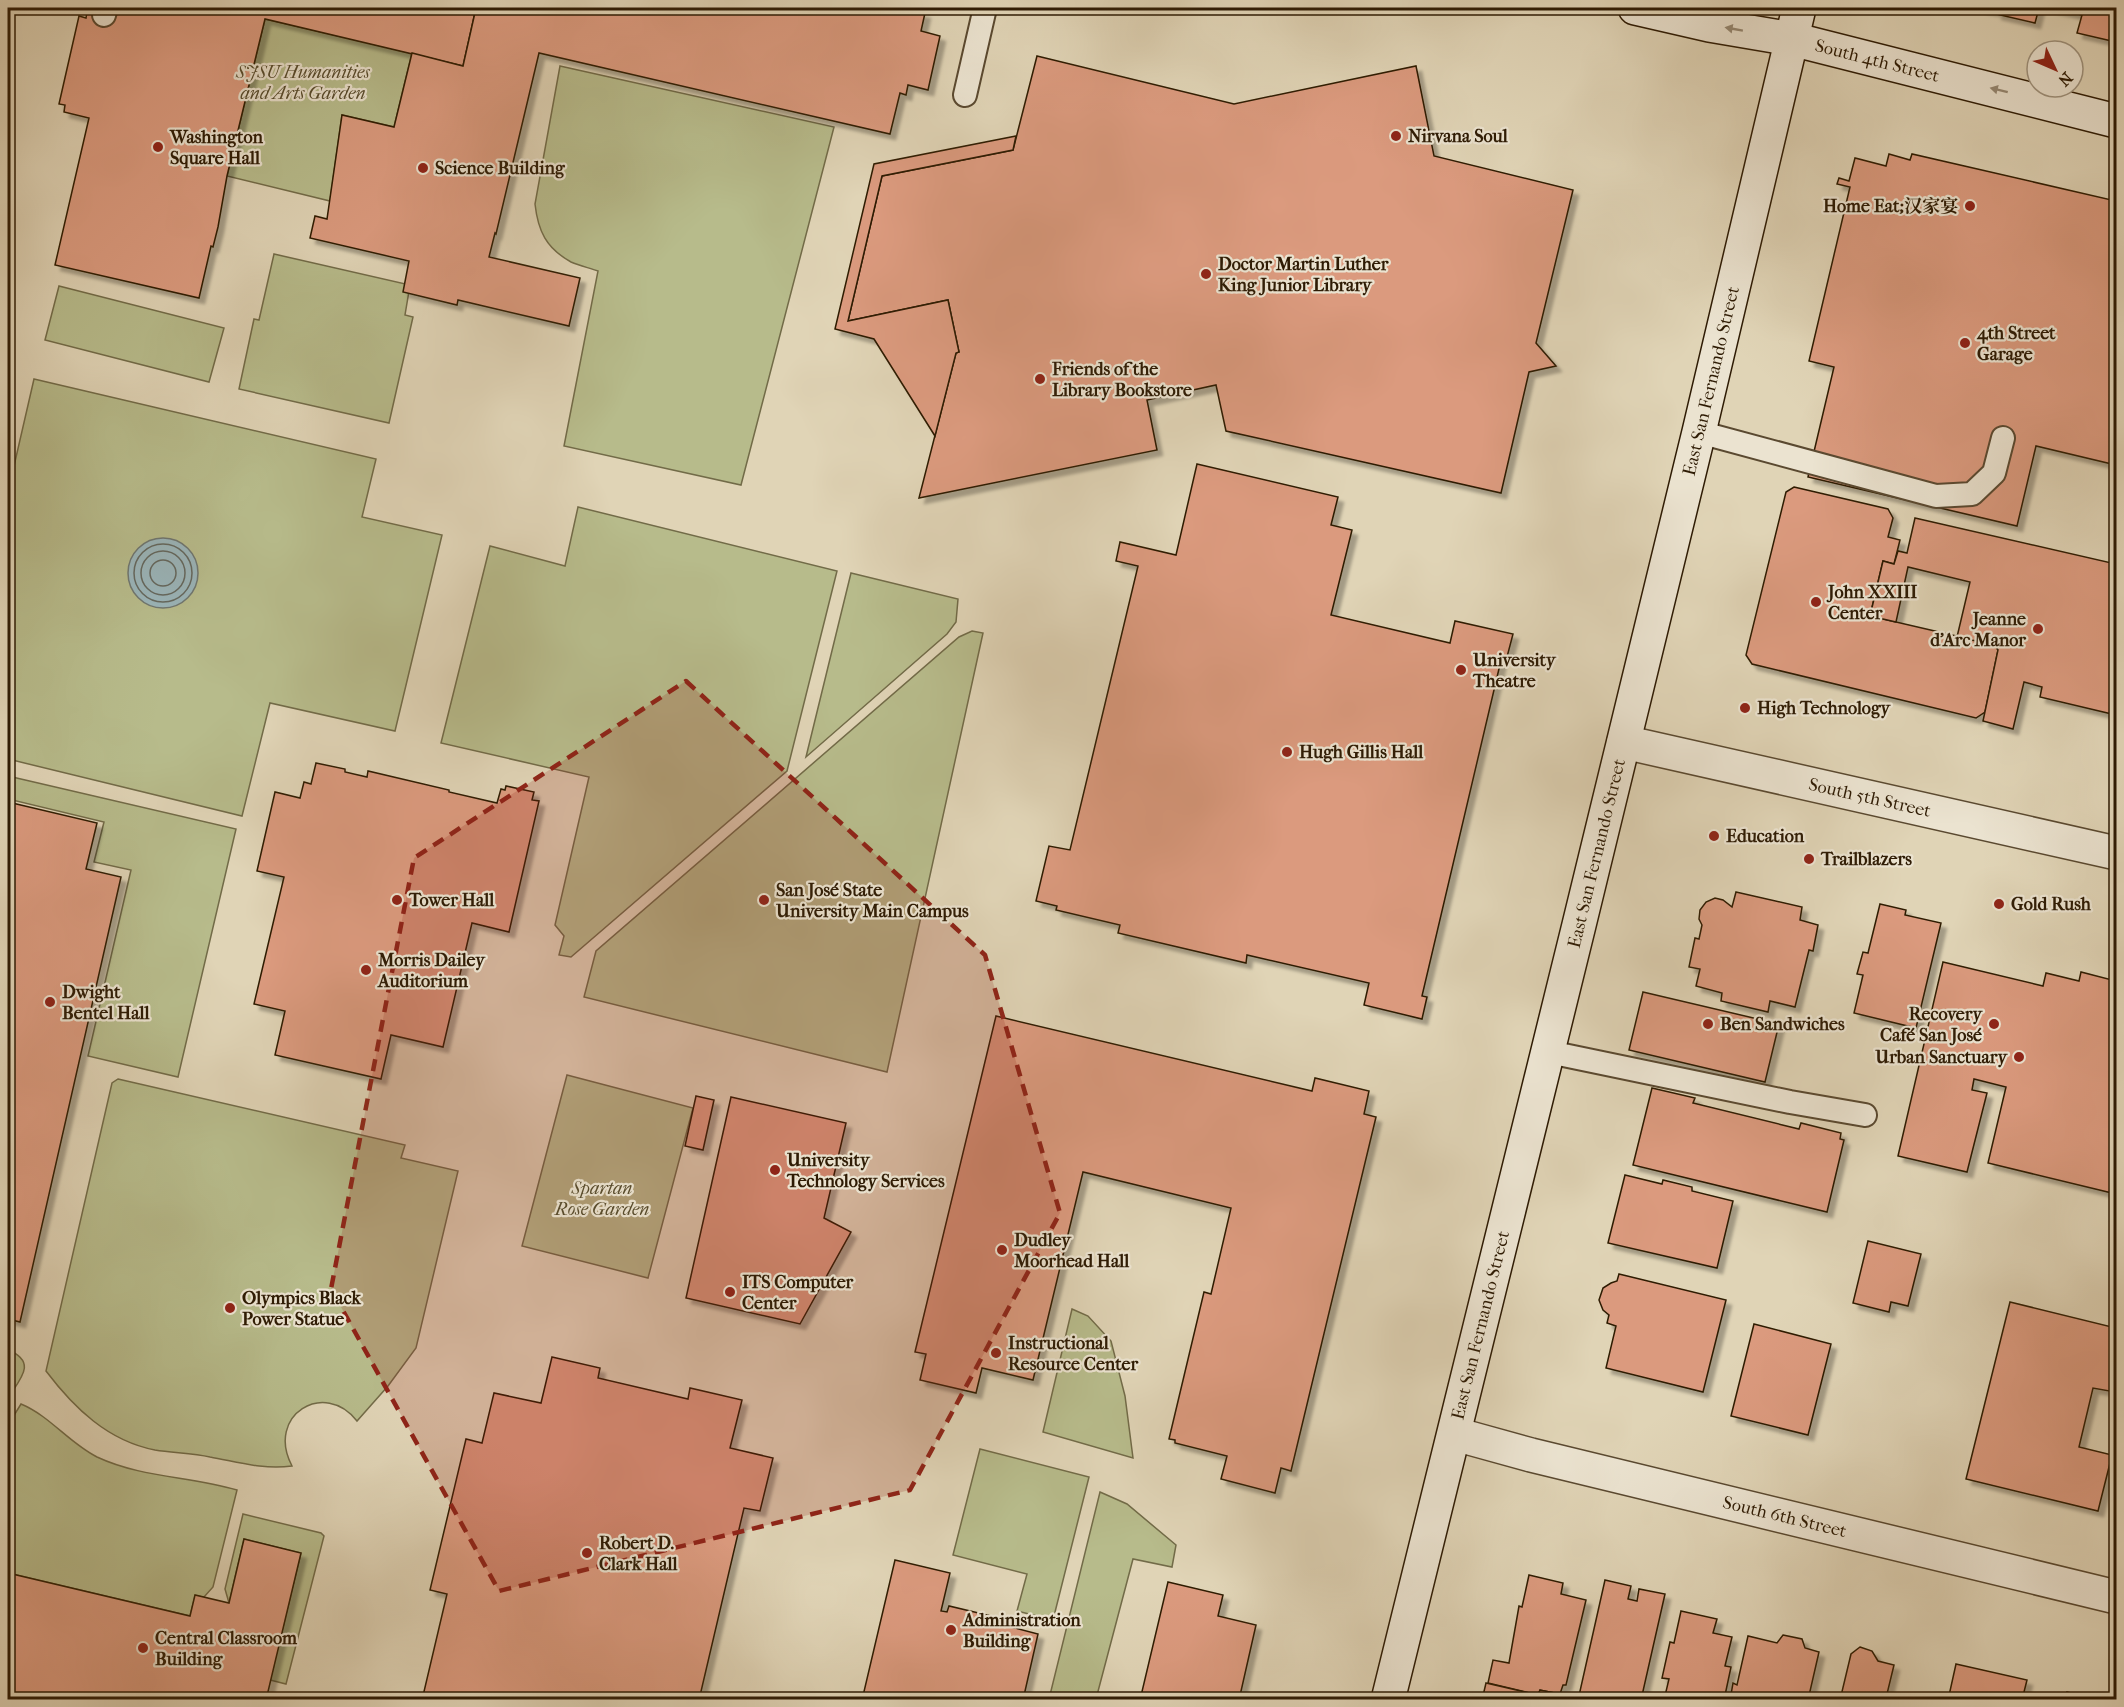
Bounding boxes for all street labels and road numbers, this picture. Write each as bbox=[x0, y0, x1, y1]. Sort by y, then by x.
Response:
street label: South 4th Street bbox=[1813, 35, 1942, 87]
street label: East San Fernando Street bbox=[1678, 284, 1744, 478]
street label: East San Fernando Street bbox=[1563, 756, 1630, 950]
street label: South 5th Street bbox=[1807, 774, 1933, 822]
street label: East San Fernando Street bbox=[1447, 1228, 1514, 1422]
street label: South 6th Street bbox=[1721, 1491, 1849, 1542]

